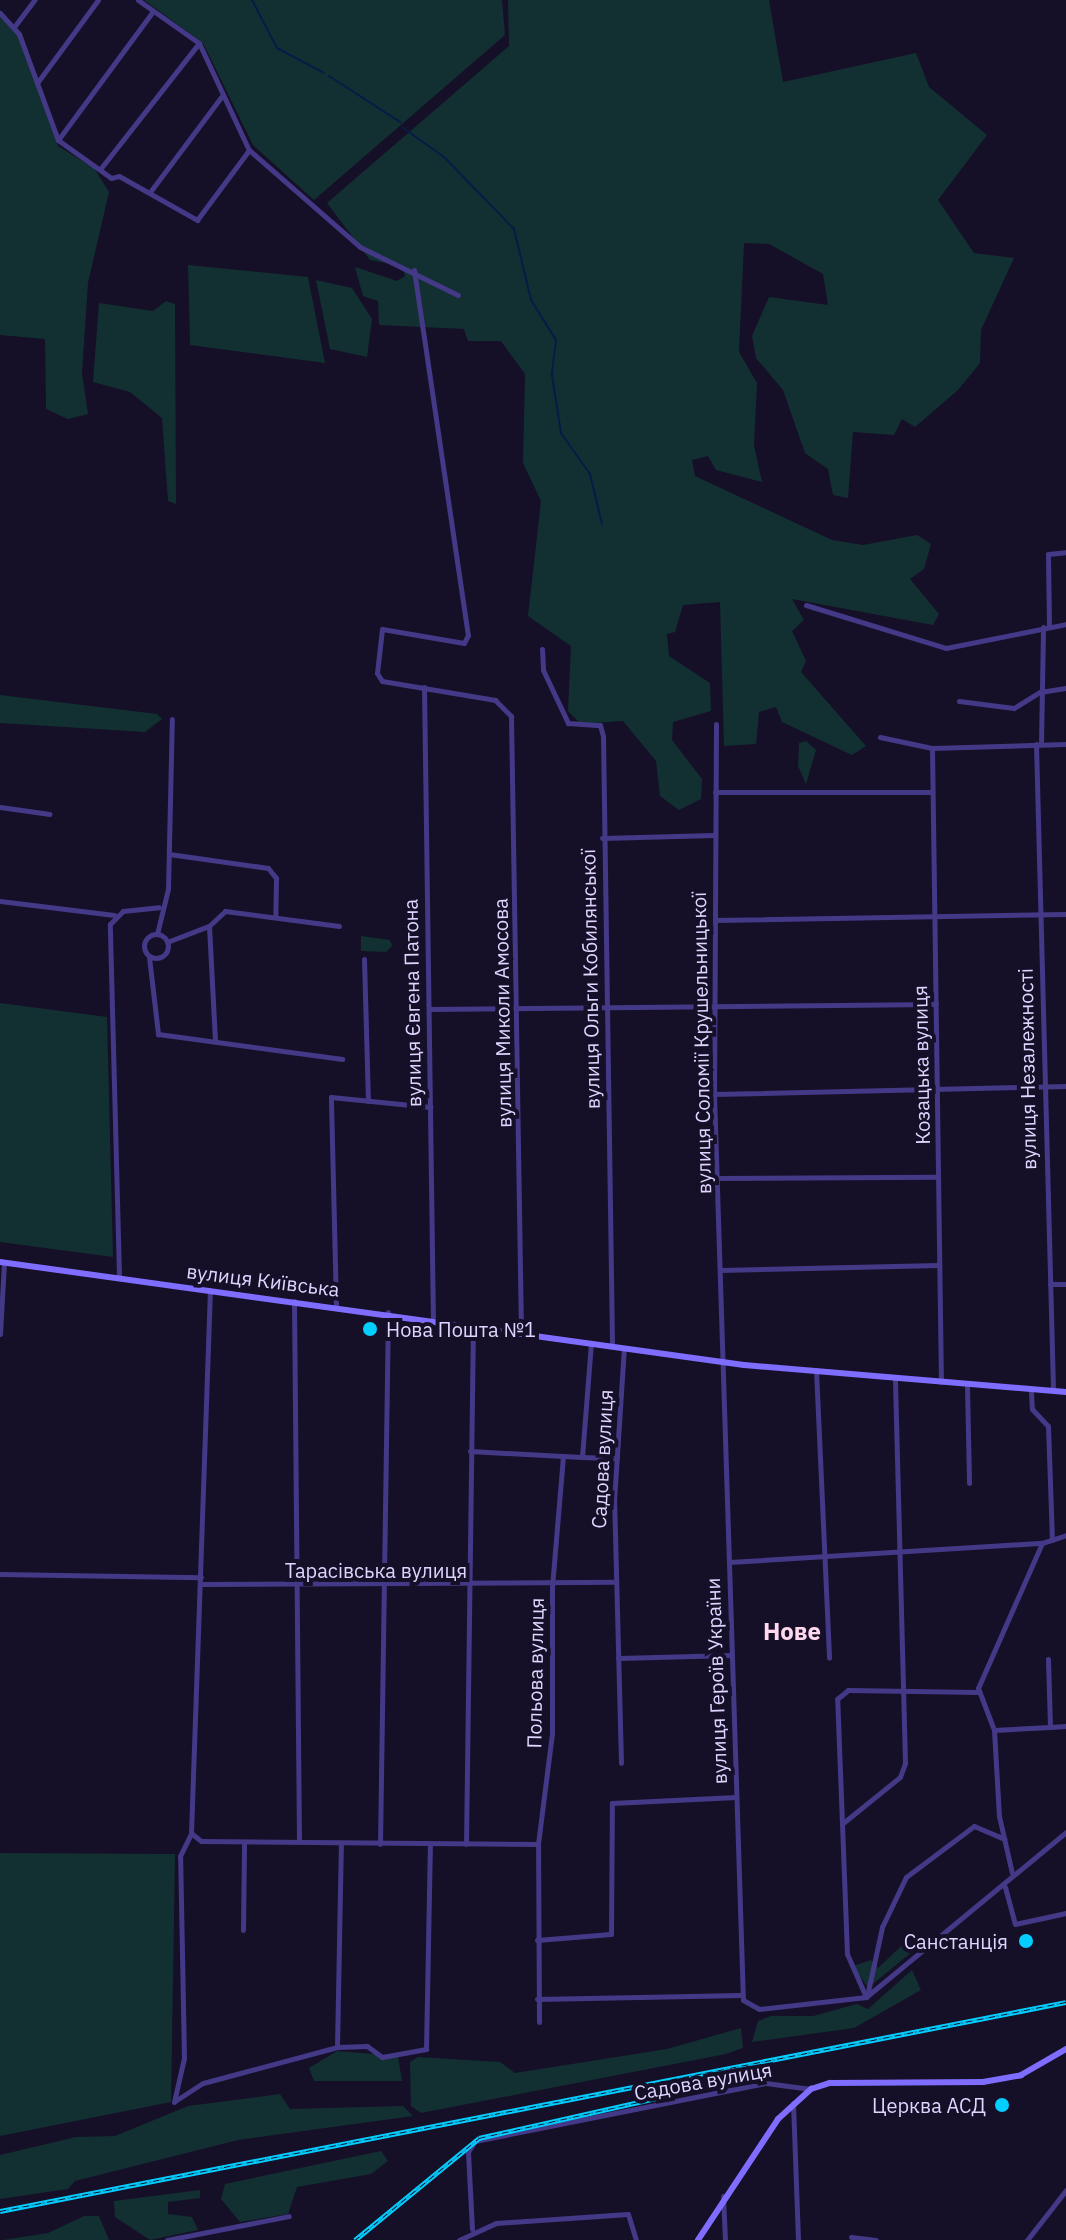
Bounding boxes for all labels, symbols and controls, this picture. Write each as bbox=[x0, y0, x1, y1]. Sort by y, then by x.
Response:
street label: вулиця Ольги Кобилянської bbox=[576, 849, 604, 1109]
street label: вулиця Соломії Крушельницької bbox=[686, 892, 716, 1194]
street label: вулиця Миколи Амосова bbox=[488, 898, 516, 1128]
street label: вулиця Євгена Патона bbox=[398, 899, 426, 1107]
street label: вулиця Незалежності bbox=[1013, 968, 1041, 1170]
street label: Козацька вулиця bbox=[908, 985, 934, 1145]
street label: вулиця Київська bbox=[185, 1259, 341, 1301]
place label: Нова Пошта №1 bbox=[386, 1317, 536, 1341]
marker: Нова Пошта №1 bbox=[361, 1320, 379, 1338]
street label: Садова вулиця bbox=[586, 1389, 618, 1529]
street label: Тарасівська вулиця bbox=[285, 1558, 467, 1582]
street label: вулиця Героїв України bbox=[700, 1577, 732, 1785]
street label: Польова вулиця bbox=[522, 1597, 548, 1749]
district label: Нове bbox=[763, 1618, 821, 1646]
place label: Санстанція bbox=[904, 1929, 1008, 1953]
marker: Санстанція bbox=[1015, 1930, 1037, 1952]
street label: Садова вулиця bbox=[632, 2057, 774, 2105]
place label: Церква АСД bbox=[872, 2093, 986, 2117]
marker: Церква АСД bbox=[993, 2096, 1011, 2114]

